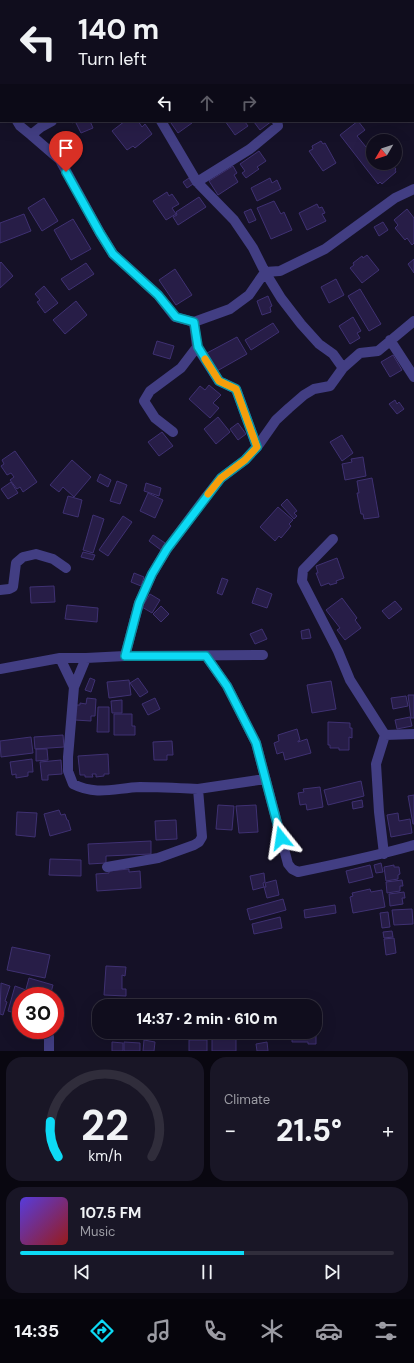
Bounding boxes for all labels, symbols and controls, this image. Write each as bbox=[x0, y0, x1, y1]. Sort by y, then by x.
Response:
text: 140 m bbox=[78, 11, 159, 48]
icon: left bbox=[12, 16, 64, 68]
text: Turn left bbox=[78, 47, 147, 71]
icon: left bbox=[154, 92, 176, 114]
icon: ahead bbox=[196, 92, 218, 114]
icon: right bbox=[238, 92, 260, 114]
pin bbox=[49, 131, 83, 172]
north arrow bbox=[366, 134, 402, 170]
map controls bbox=[366, 134, 402, 170]
icon: arrive bbox=[55, 137, 77, 159]
position arrow bbox=[260, 817, 302, 859]
speed limit sign: 30 bbox=[12, 987, 64, 1039]
text: 14:37 · 2 min · 610 m bbox=[136, 1009, 278, 1029]
text: Climate bbox=[224, 1091, 270, 1108]
text: 22 bbox=[81, 1099, 129, 1153]
text: 21.5° bbox=[276, 1111, 342, 1150]
text: − bbox=[224, 1116, 236, 1145]
text: + bbox=[382, 1116, 394, 1145]
text: km/h bbox=[88, 1147, 122, 1165]
text: 107.5 FM bbox=[80, 1203, 141, 1223]
text: Music bbox=[80, 1223, 115, 1240]
icon: previous bbox=[71, 1261, 93, 1283]
icon: pause bbox=[196, 1261, 218, 1283]
icon: next bbox=[321, 1261, 343, 1283]
icon: directions bbox=[88, 1317, 116, 1345]
icon: music bbox=[145, 1317, 173, 1345]
icon: phone bbox=[201, 1317, 229, 1345]
icon: climate bbox=[258, 1317, 286, 1345]
icon: car bbox=[315, 1317, 343, 1345]
icon: filters bbox=[372, 1317, 400, 1345]
text: 14:35 bbox=[14, 1319, 59, 1343]

